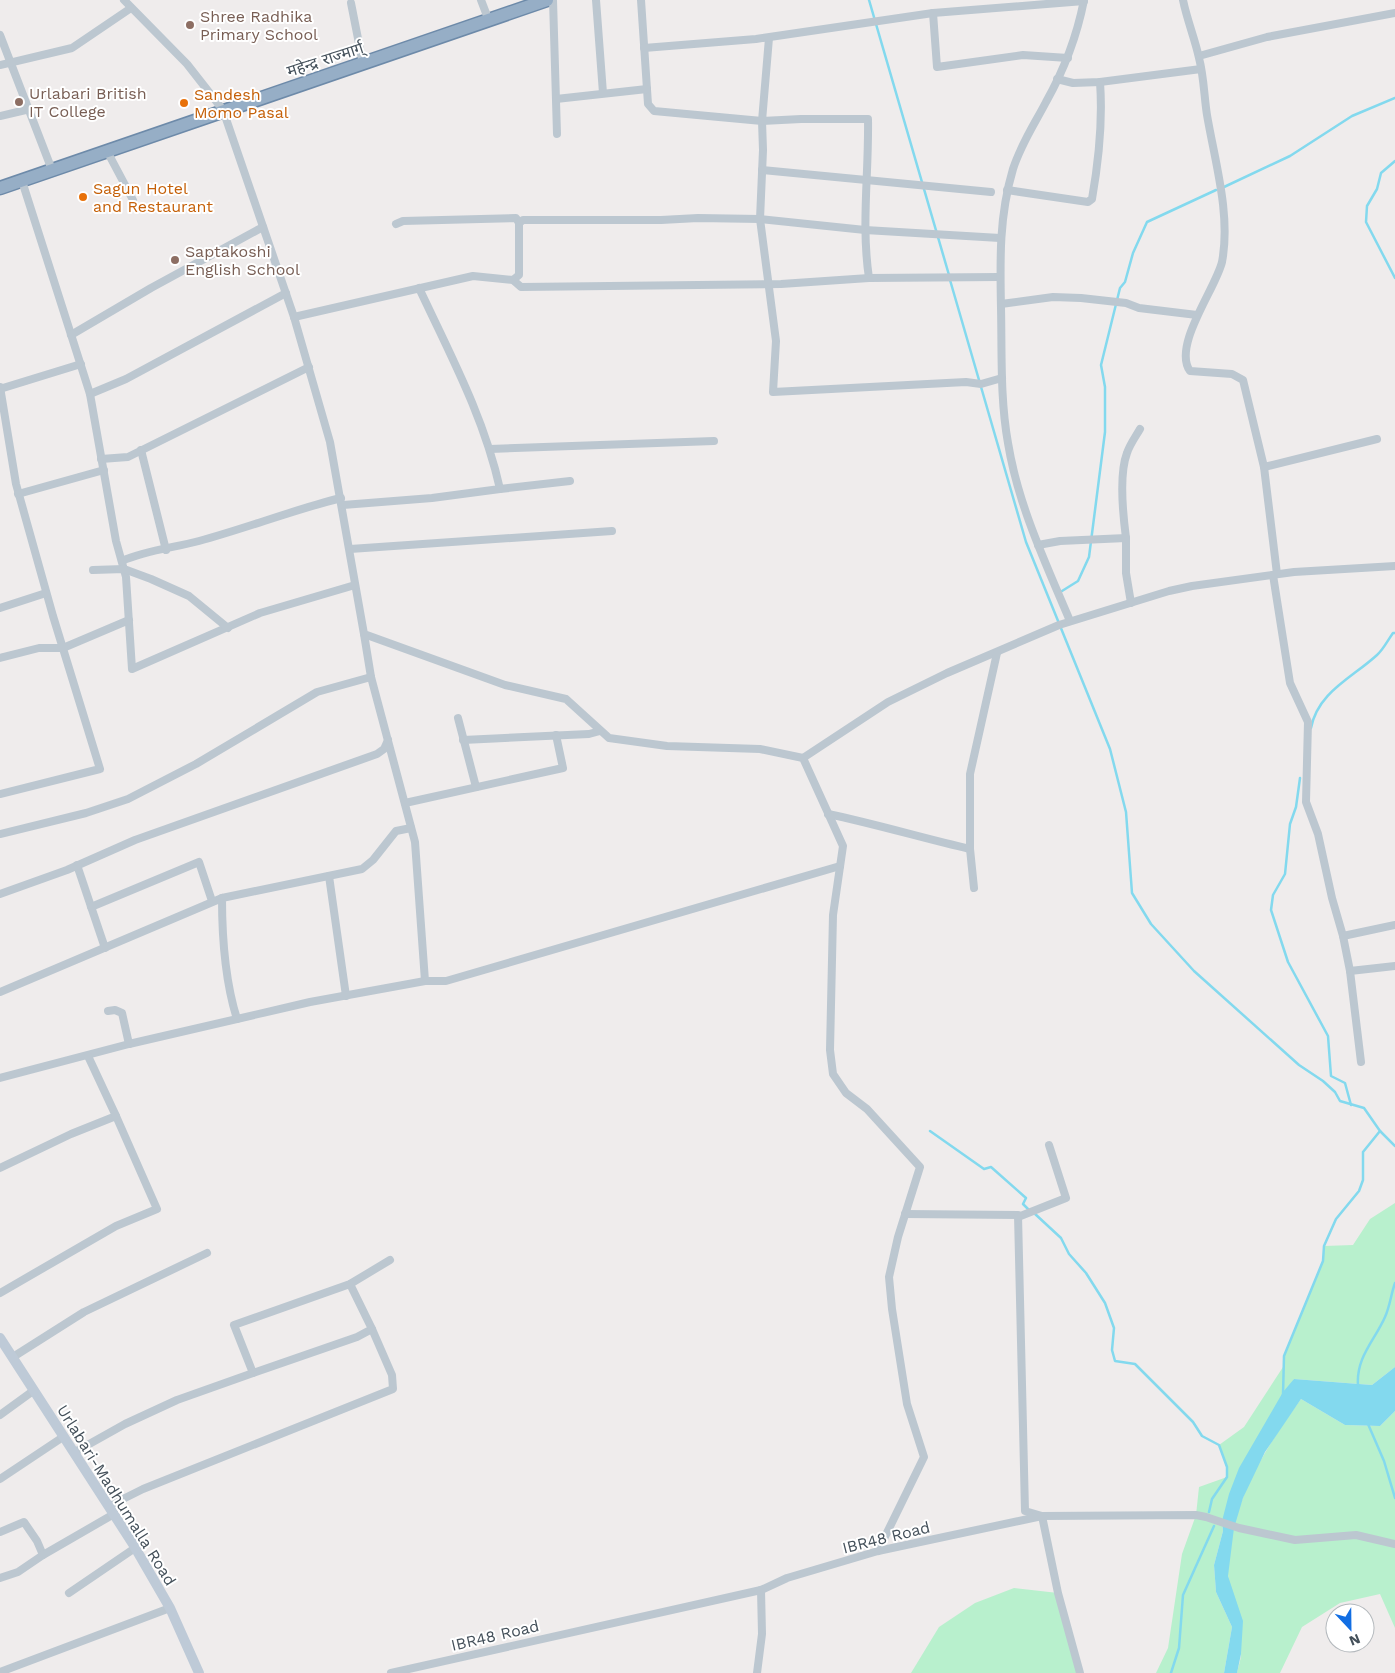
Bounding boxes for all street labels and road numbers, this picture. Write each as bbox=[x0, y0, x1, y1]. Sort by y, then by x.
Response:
street label: महेन्द्र राज्मार्ग् bbox=[284, 37, 369, 82]
street label: Urlabari-Madhumalla Road bbox=[53, 1401, 180, 1589]
street label: IBR48 Road bbox=[840, 1517, 932, 1558]
street label: IBR48 Road bbox=[449, 1616, 541, 1655]

